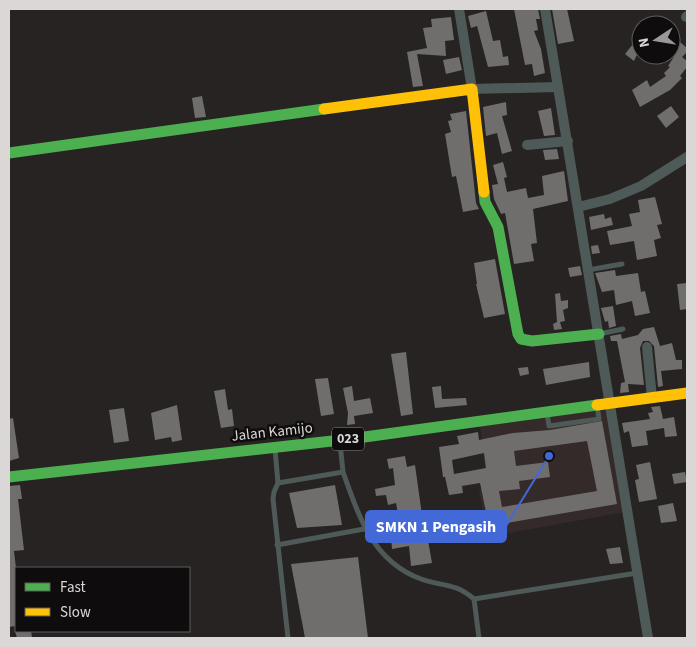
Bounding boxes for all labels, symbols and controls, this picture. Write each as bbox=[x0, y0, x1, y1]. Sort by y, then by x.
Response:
north arrow bbox=[631, 15, 681, 65]
text: N bbox=[634, 36, 655, 49]
street label: Jalan Kamijo bbox=[230, 417, 314, 447]
road number: 023 bbox=[332, 428, 364, 450]
callout: SMKN 1 Pengasih bbox=[366, 511, 506, 542]
text: SMKN 1 Pengasih bbox=[376, 516, 496, 538]
legend bbox=[15, 567, 190, 632]
text: Fast bbox=[60, 577, 86, 598]
text: Slow bbox=[60, 602, 91, 623]

